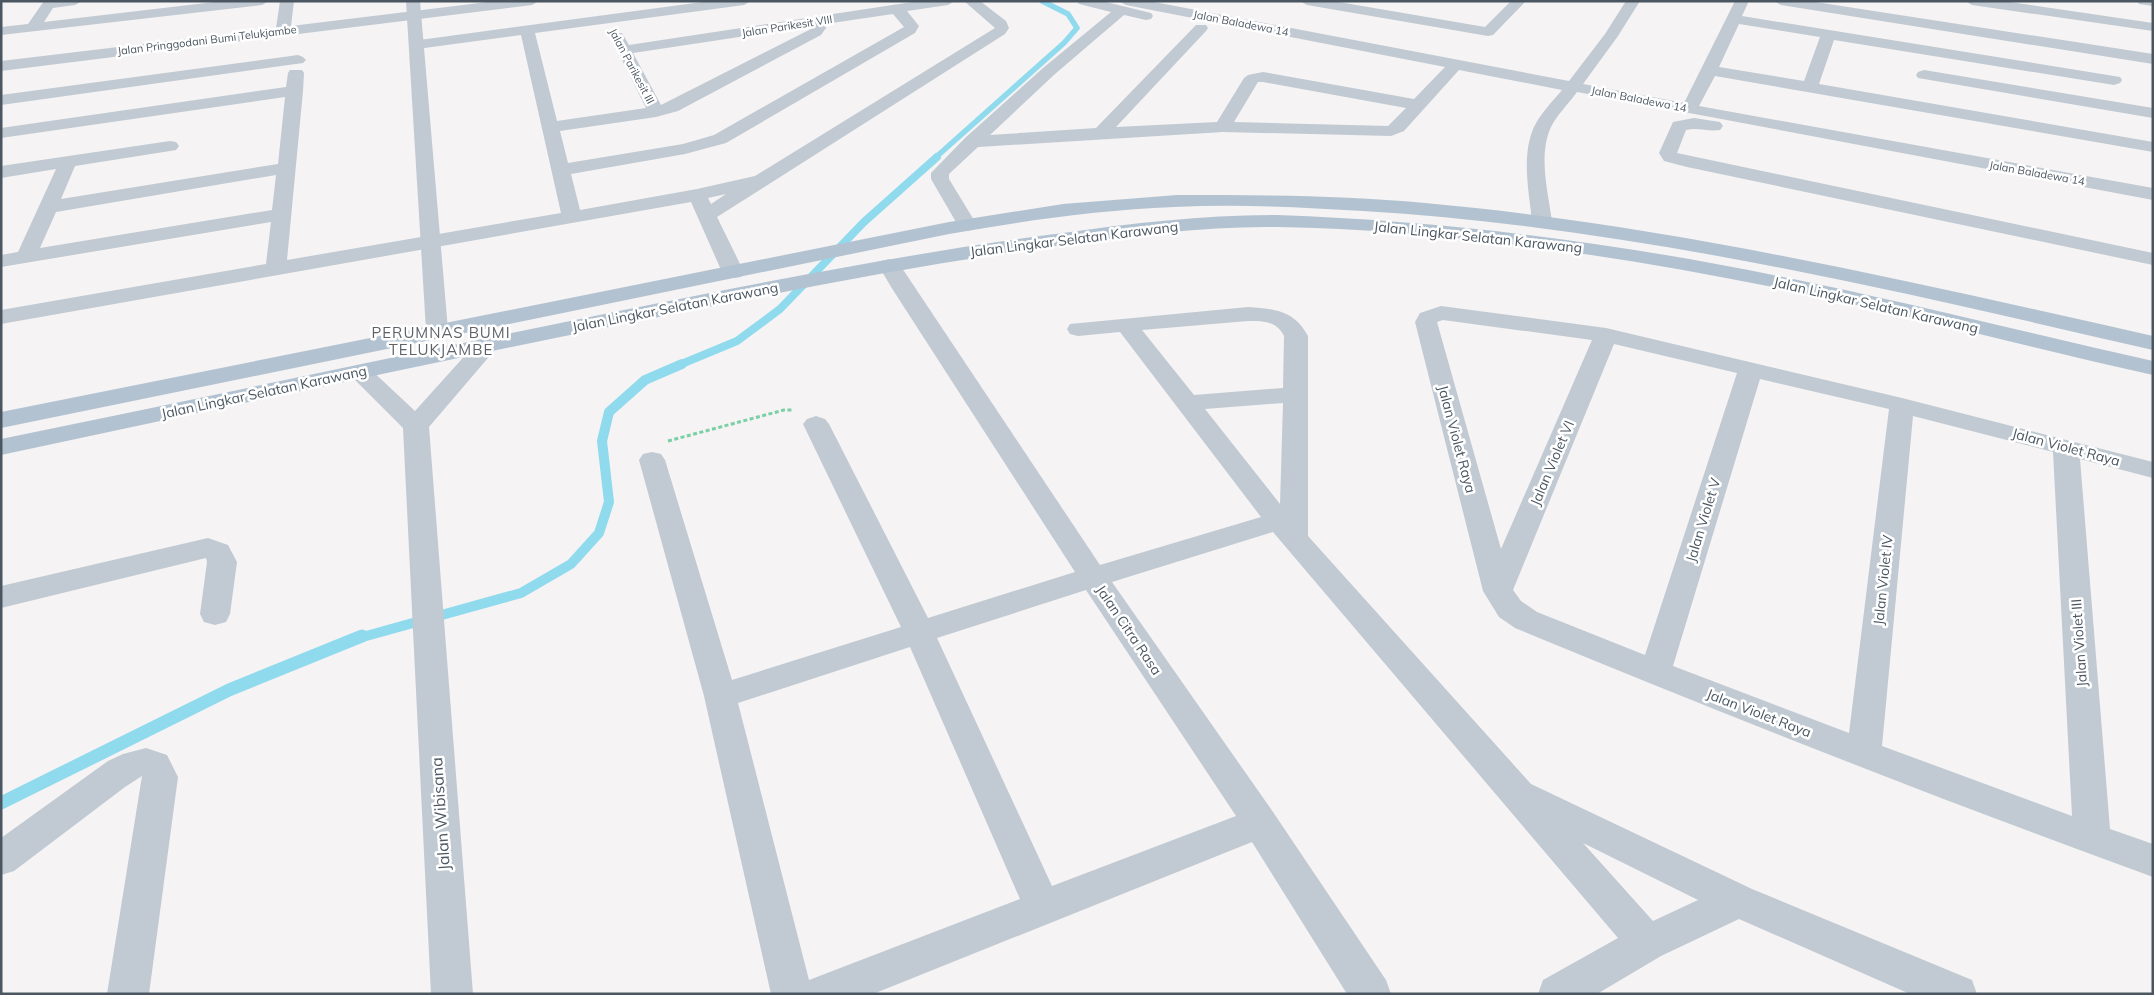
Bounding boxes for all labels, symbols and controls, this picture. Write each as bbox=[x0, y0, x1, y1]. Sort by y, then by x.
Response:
street label: Jalan Baladewa 14 bbox=[1192, 7, 1290, 39]
street label: Jalan Parikesit VIII bbox=[741, 12, 833, 40]
street label: Jalan Pringgodani Bumi Telukjambe bbox=[117, 22, 297, 58]
street label: Jalan Parikesit III bbox=[606, 26, 658, 106]
street label: Jalan Baladewa 14 bbox=[1590, 83, 1688, 115]
street label: Jalan Baladewa 14 bbox=[1988, 158, 2086, 188]
street label: Jalan Lingkar Selatan Karawang bbox=[969, 217, 1179, 261]
street label: Jalan Lingkar Selatan Karawang bbox=[1373, 217, 1583, 257]
street label: Jalan Lingkar Selatan Karawang bbox=[1772, 273, 1980, 337]
street label: Jalan Lingkar Selatan Karawang bbox=[571, 278, 779, 336]
district label: PERUMNAS BUMI TELUKJAMBE bbox=[371, 323, 511, 359]
street label: Jalan Lingkar Selatan Karawang bbox=[160, 361, 368, 423]
street label: Jalan Violet Raya bbox=[1434, 383, 1480, 495]
street label: Jalan Violet VI bbox=[1526, 418, 1578, 508]
street label: Jalan Violet Raya bbox=[2010, 424, 2122, 470]
street label: Jalan Violet V bbox=[1682, 476, 1724, 564]
street label: Jalan Violet IV bbox=[1869, 534, 1897, 626]
street label: Jalan Citra Rasa bbox=[1092, 581, 1166, 679]
street label: Jalan Violet III bbox=[2067, 598, 2091, 688]
street label: Jalan Violet Raya bbox=[1704, 685, 1814, 741]
street label: Jalan Wibisana bbox=[426, 757, 454, 871]

